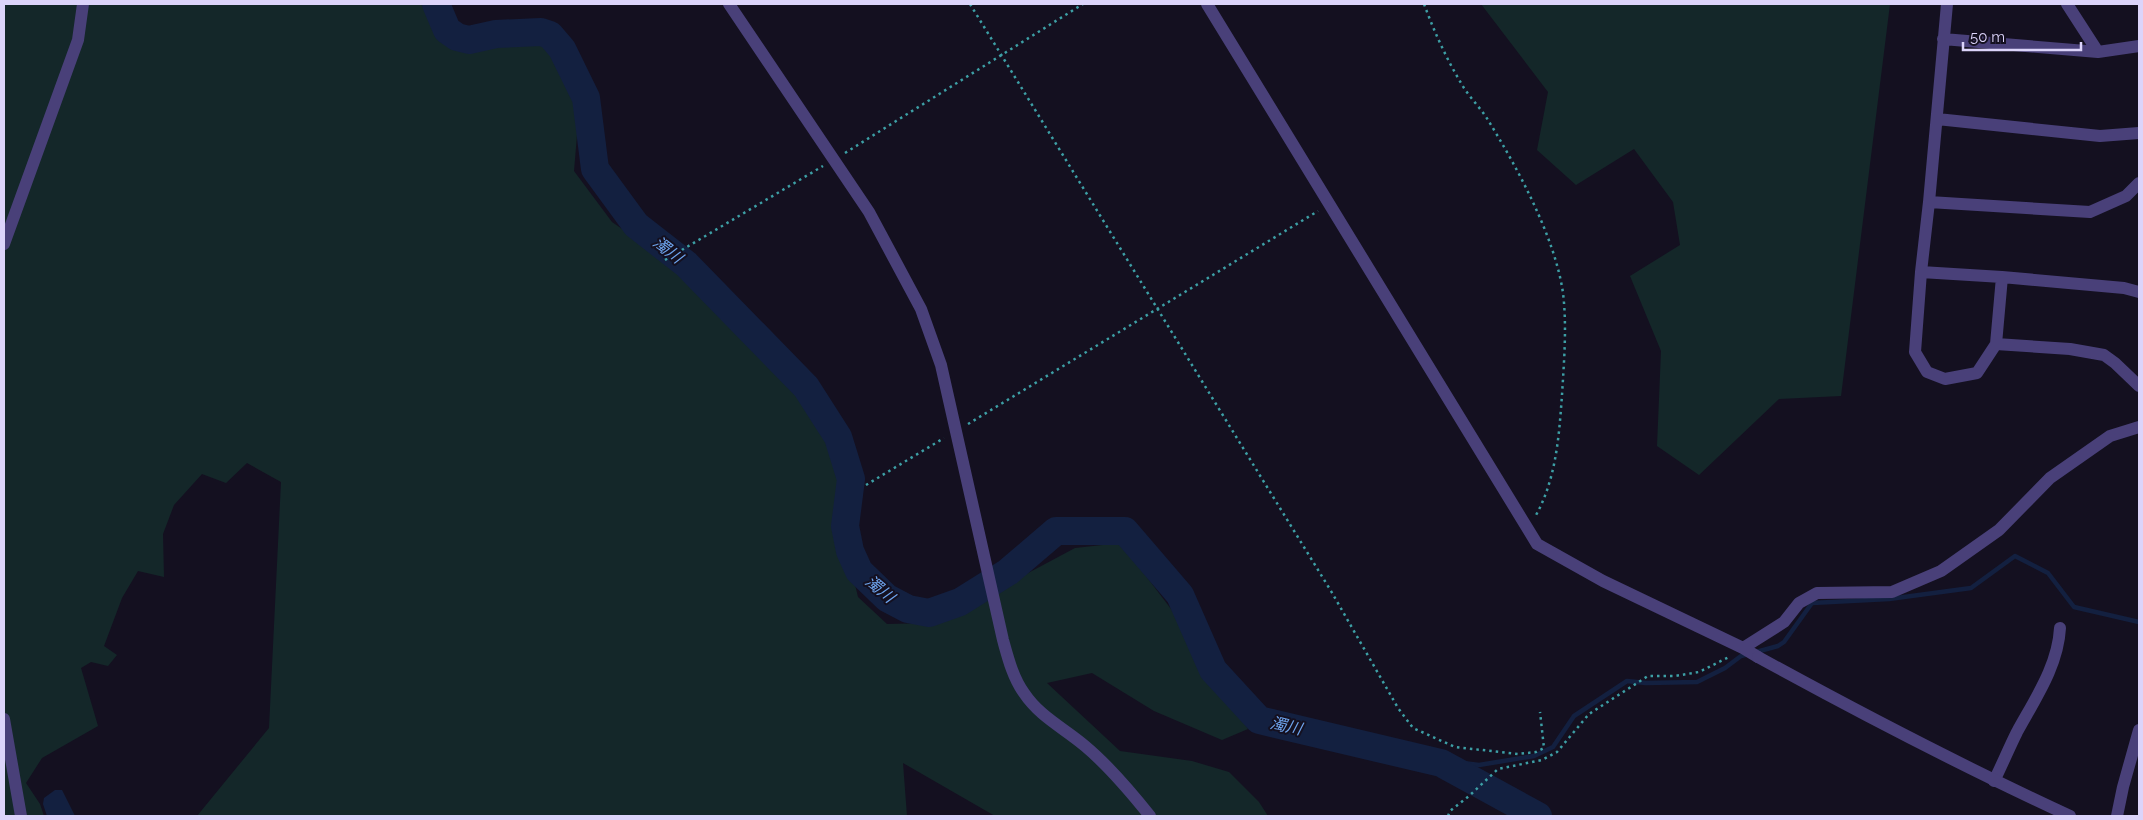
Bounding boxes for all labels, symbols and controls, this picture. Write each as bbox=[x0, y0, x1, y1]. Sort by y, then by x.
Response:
scale bar bbox=[1963, 20, 2080, 52]
text: 50 m bbox=[1970, 28, 2005, 46]
water label: 濁川 bbox=[650, 233, 688, 269]
water label: 濁川 bbox=[862, 571, 900, 608]
water label: 濁川 bbox=[1268, 713, 1306, 739]

